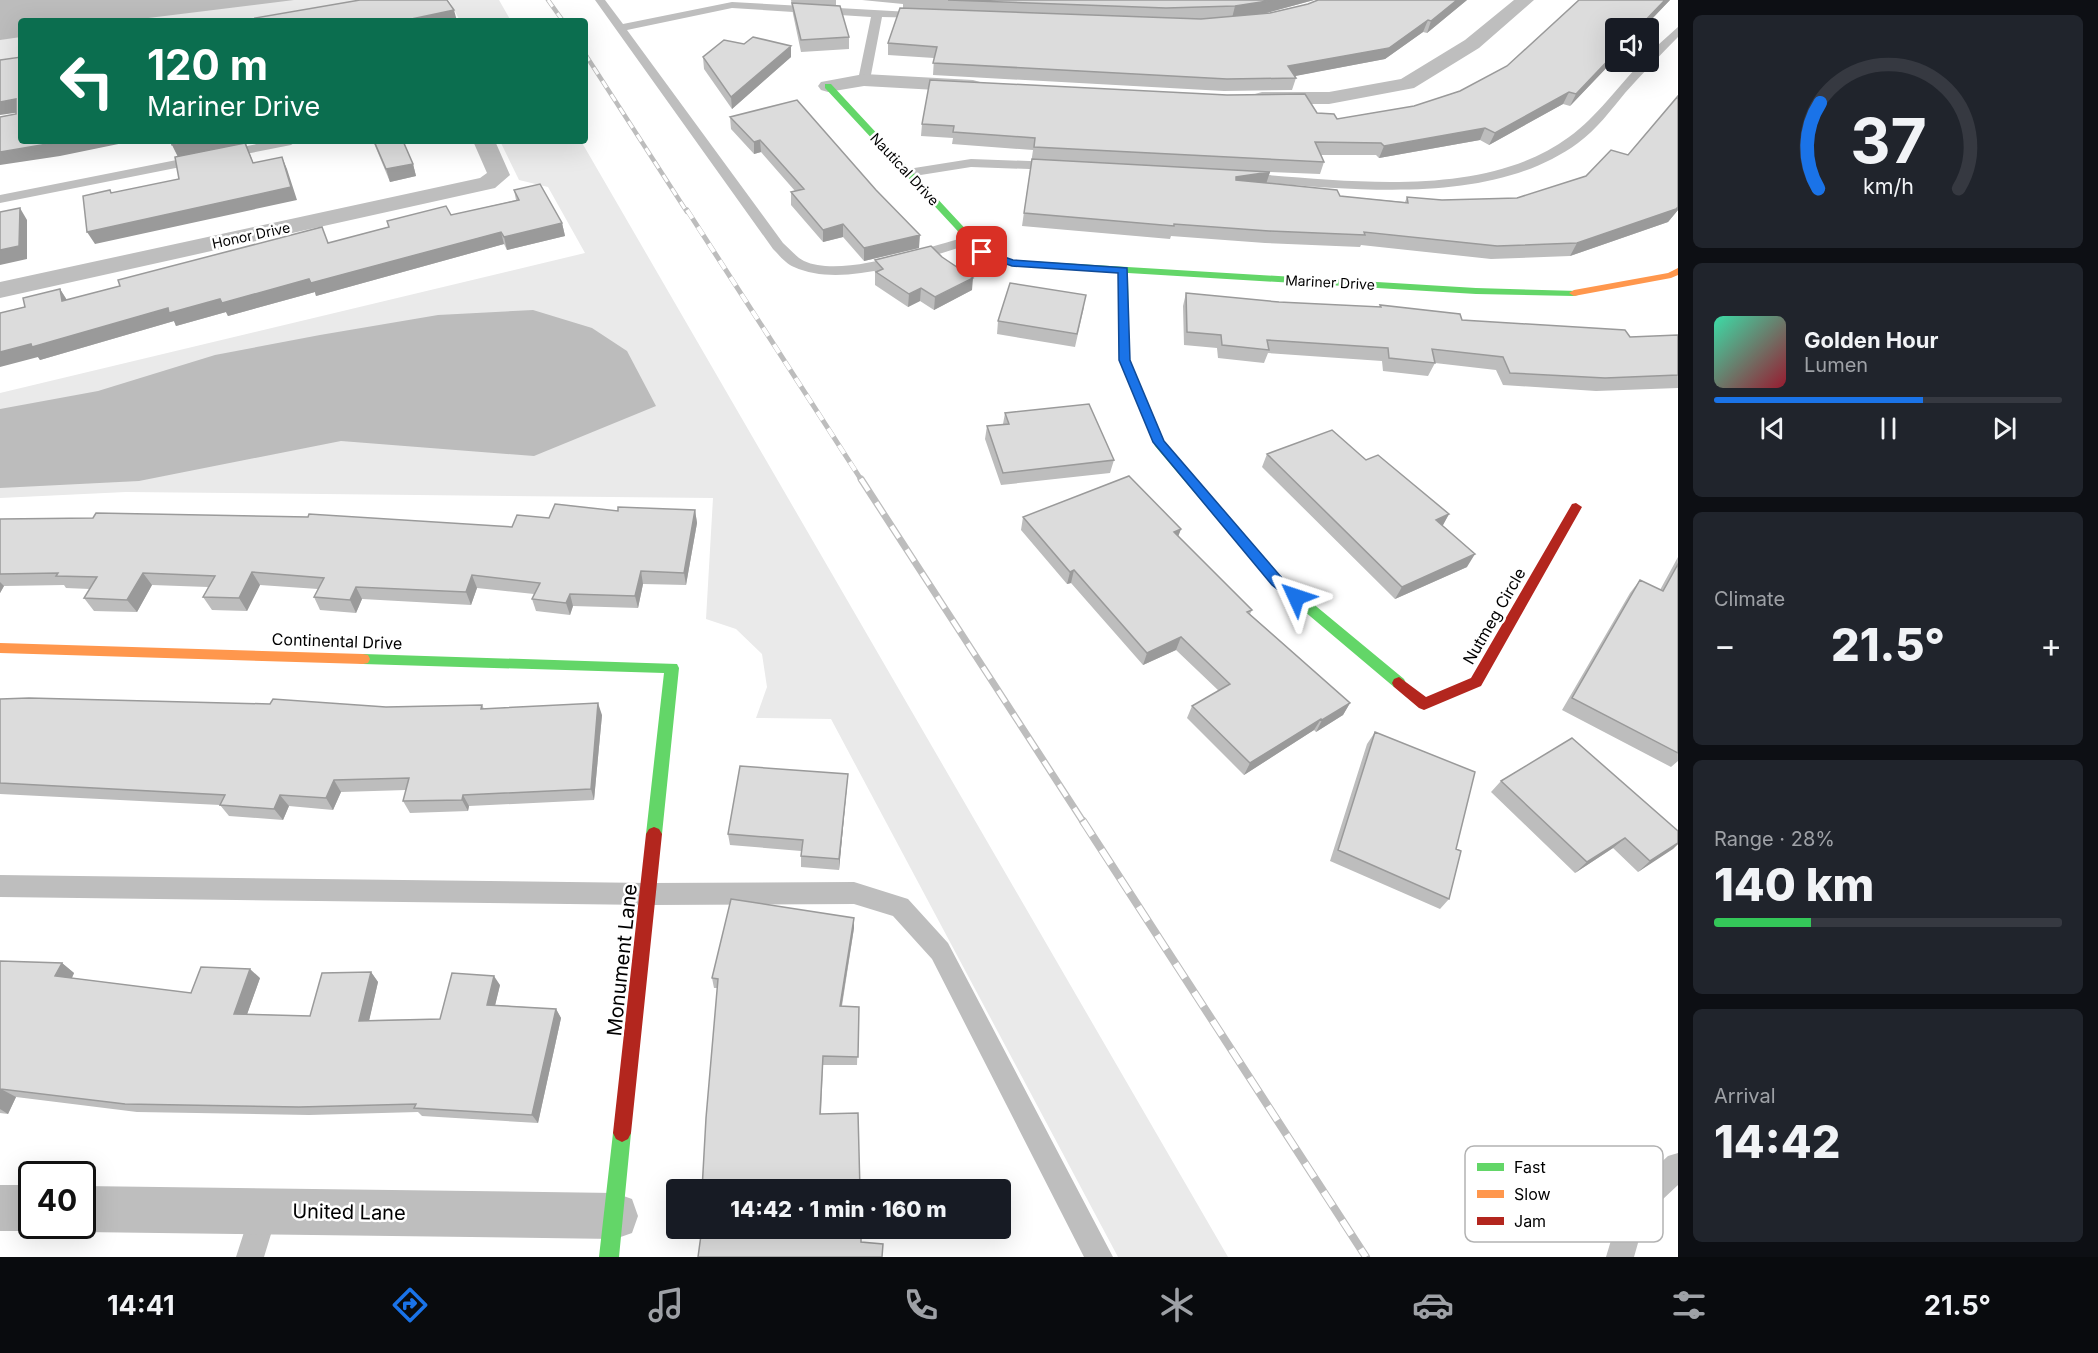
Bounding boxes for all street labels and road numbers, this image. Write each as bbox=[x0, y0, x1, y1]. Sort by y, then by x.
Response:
street label: Nautical Drive bbox=[867, 129, 943, 209]
street label: Honor Drive bbox=[210, 218, 292, 252]
street label: Mariner Drive bbox=[1285, 271, 1375, 293]
street label: Nutmeg Circle bbox=[1458, 564, 1530, 668]
street label: Continental Drive bbox=[271, 629, 403, 653]
street label: Monument Lane bbox=[602, 883, 642, 1037]
street label: United Lane bbox=[292, 1199, 406, 1225]

